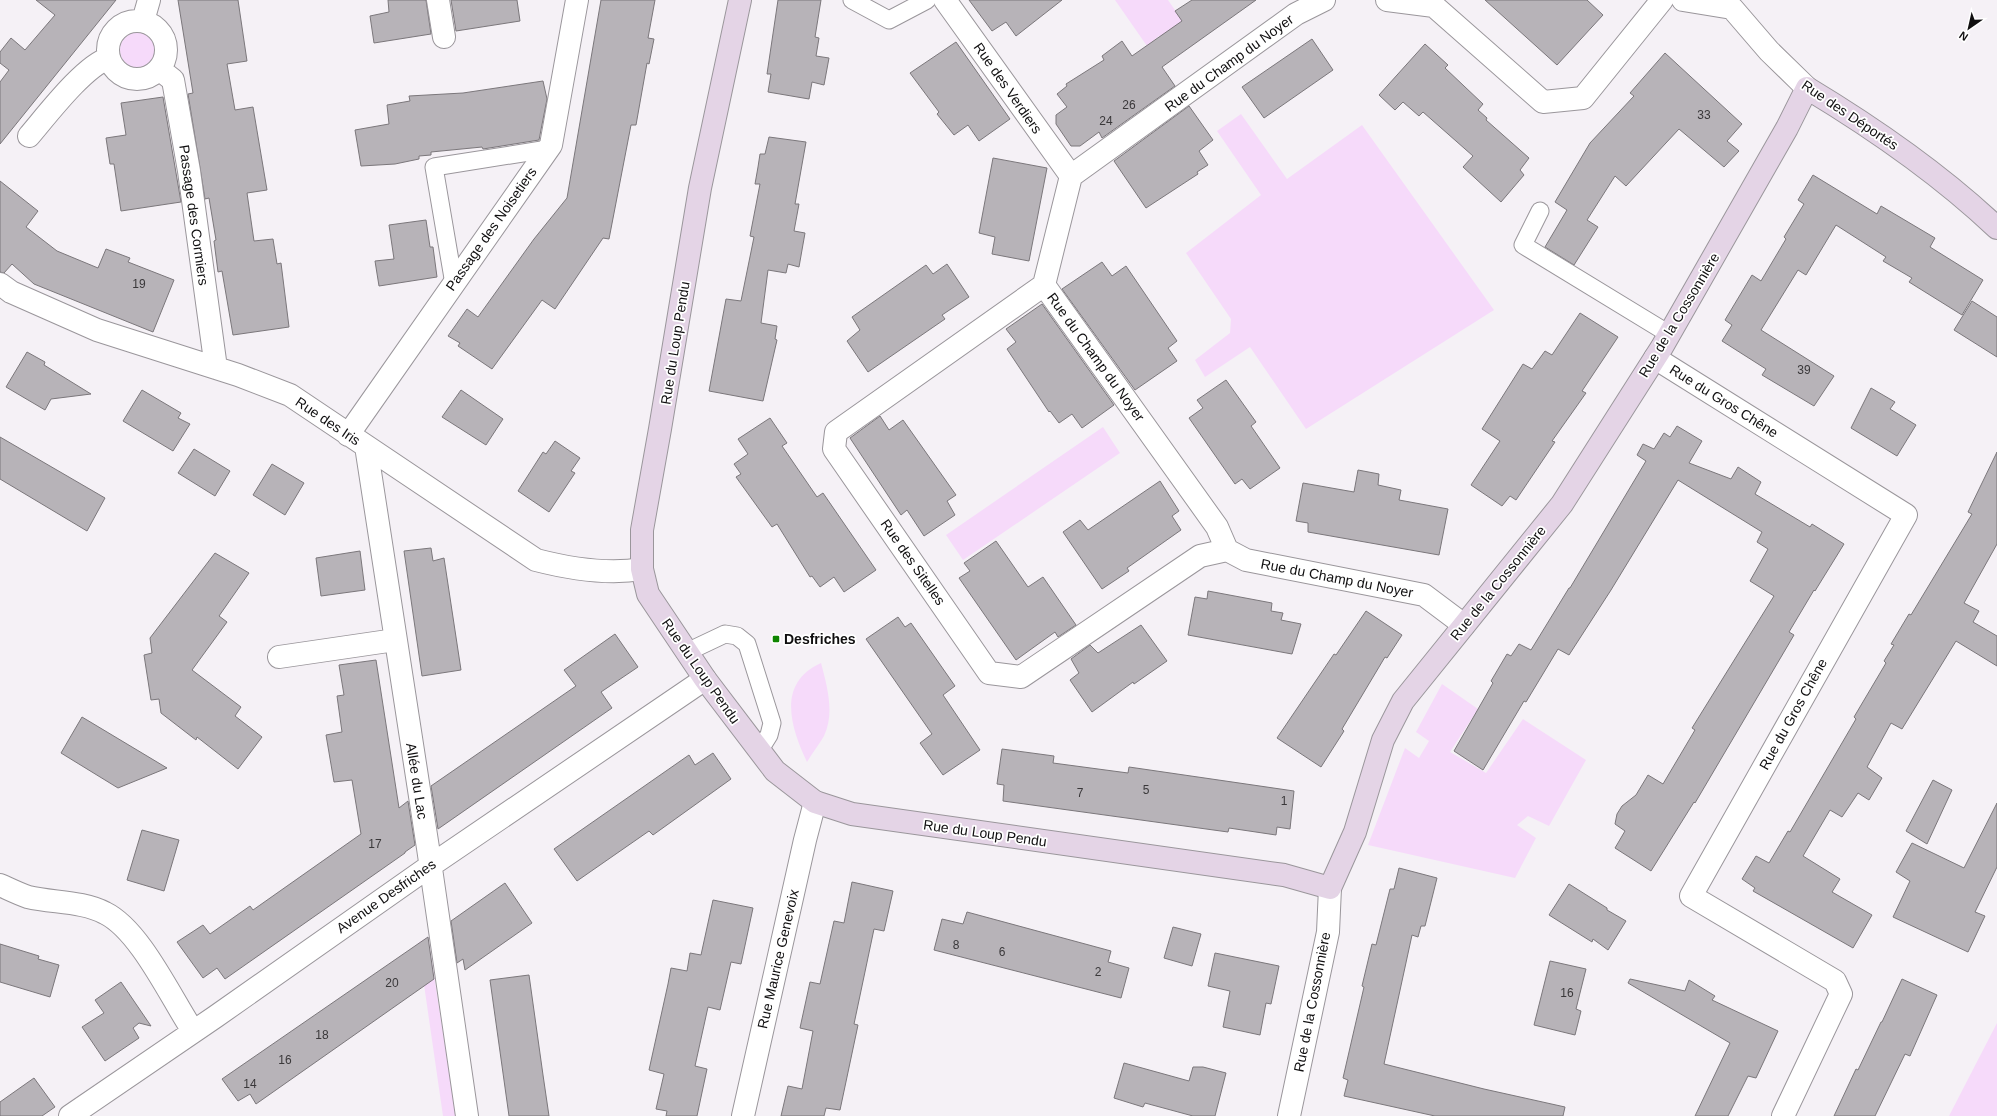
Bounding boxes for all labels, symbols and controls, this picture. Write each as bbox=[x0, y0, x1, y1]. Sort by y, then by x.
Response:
north arrow bbox=[1949, 8, 1989, 48]
street label: Rue du Champ du Noyer bbox=[1162, 11, 1297, 115]
text: N bbox=[1957, 29, 1970, 43]
street label: Rue des Verdiers bbox=[971, 39, 1045, 137]
street label: Rue des Déportés bbox=[1799, 77, 1901, 153]
house number: 26 bbox=[1122, 98, 1136, 112]
house number: 33 bbox=[1697, 108, 1711, 122]
house number: 24 bbox=[1099, 114, 1113, 128]
street label: Passage des Cormiers bbox=[176, 144, 212, 286]
street label: Passage des Noisetiers bbox=[442, 164, 540, 294]
street label: Rue de la Cossonnière bbox=[1635, 250, 1723, 380]
house number: 19 bbox=[132, 277, 146, 291]
street label: Rue du Loup Pendu bbox=[657, 280, 693, 406]
street label: Rue du Champ du Noyer bbox=[1044, 290, 1148, 425]
street label: Rue du Gros Chêne bbox=[1667, 361, 1781, 441]
house number: 39 bbox=[1797, 363, 1811, 377]
street label: Rue des Iris bbox=[293, 393, 363, 449]
street label: Rue des Sitelles bbox=[877, 516, 949, 608]
street label: Rue de la Cossonnière bbox=[1447, 522, 1549, 643]
street label: Rue du Champ du Noyer bbox=[1259, 555, 1415, 601]
street label: Rue du Loup Pendu bbox=[659, 615, 743, 727]
place label: Desfriches bbox=[784, 631, 856, 647]
marker: Desfriches bbox=[771, 634, 781, 644]
street label: Rue du Gros Chêne bbox=[1756, 655, 1830, 772]
street label: Allée du Lac bbox=[403, 742, 431, 820]
house number: 5 bbox=[1143, 783, 1150, 797]
house number: 7 bbox=[1077, 786, 1084, 800]
house number: 1 bbox=[1281, 794, 1288, 808]
street label: Rue du Loup Pendu bbox=[922, 816, 1048, 850]
house number: 17 bbox=[368, 837, 382, 851]
street label: Avenue Desfriches bbox=[333, 856, 439, 936]
street label: Rue Maurice Genevoix bbox=[754, 888, 802, 1030]
street label: Rue de la Cossonnière bbox=[1291, 930, 1333, 1073]
house number: 8 bbox=[953, 938, 960, 952]
house number: 6 bbox=[999, 945, 1006, 959]
house number: 2 bbox=[1095, 965, 1102, 979]
house number: 20 bbox=[385, 976, 399, 990]
house number: 16 bbox=[1560, 986, 1574, 1000]
house number: 18 bbox=[315, 1028, 329, 1042]
house number: 16 bbox=[278, 1053, 292, 1067]
house number: 14 bbox=[243, 1077, 257, 1091]

